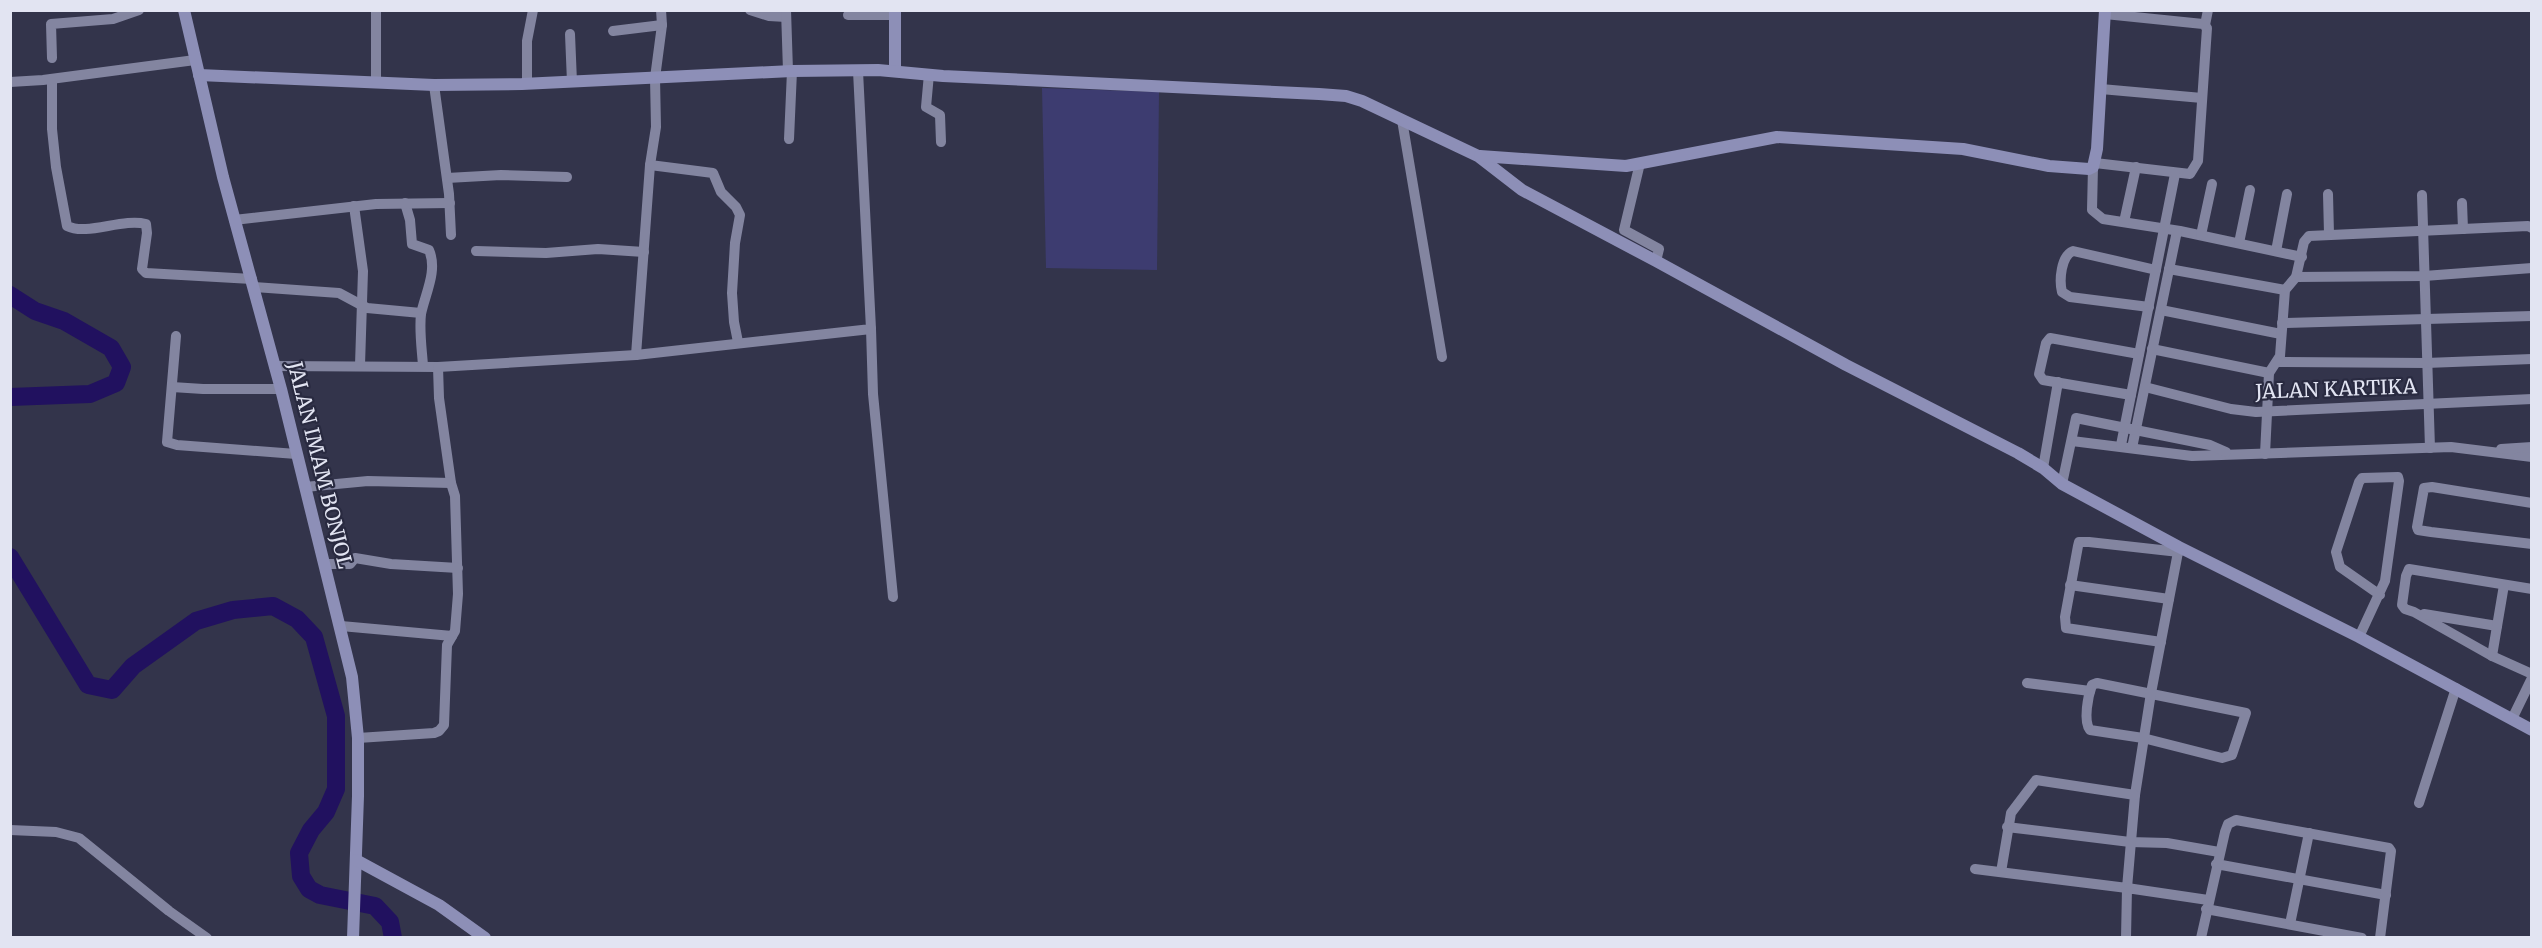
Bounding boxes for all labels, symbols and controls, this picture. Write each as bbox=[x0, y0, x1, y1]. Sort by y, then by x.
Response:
street label: JALAN IMAM BONJOL bbox=[282, 358, 358, 571]
street label: JALAN KARTIKA bbox=[2254, 373, 2418, 404]

